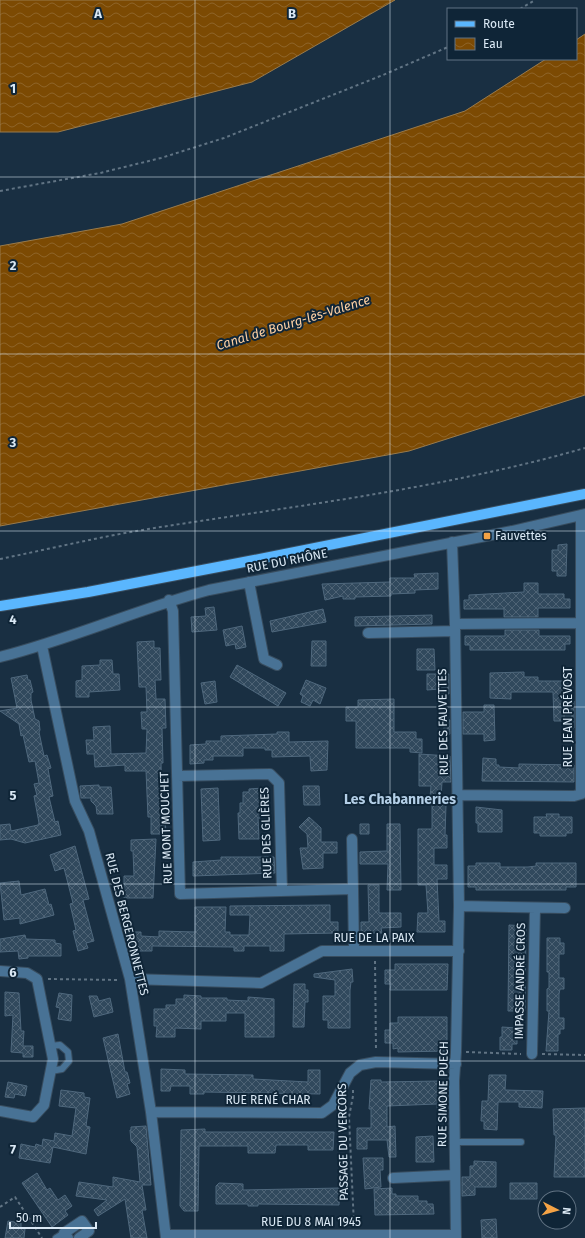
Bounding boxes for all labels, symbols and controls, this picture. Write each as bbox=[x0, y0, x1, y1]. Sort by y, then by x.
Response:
text: A bbox=[93, 6, 102, 21]
text: B bbox=[288, 6, 296, 21]
legend bbox=[447, 8, 577, 60]
text: Route bbox=[483, 17, 515, 31]
text: Eau bbox=[483, 37, 503, 51]
text: 1 bbox=[10, 81, 16, 96]
text: 2 bbox=[10, 258, 17, 273]
water label: Canal de Bourg-lès-Valence bbox=[214, 292, 372, 353]
text: 3 bbox=[9, 435, 17, 450]
place label: Fauvettes bbox=[495, 529, 547, 543]
marker: Fauvettes bbox=[482, 531, 492, 541]
street label: RUE DU RHÔNE bbox=[245, 545, 329, 576]
text: 4 bbox=[9, 612, 17, 627]
street label: RUE JEAN PRÉVOST bbox=[560, 666, 575, 768]
street label: RUE DES FAUVETTES bbox=[435, 668, 451, 776]
street label: RUE MONT MOUCHET bbox=[157, 771, 175, 885]
street label: RUE DES GLIÈRES bbox=[256, 786, 275, 879]
text: 5 bbox=[10, 788, 17, 803]
district label: Les Chabanneries bbox=[344, 791, 456, 808]
street label: RUE DES BERGERONNETTES bbox=[102, 851, 152, 997]
street label: IMPASSE ANDRÉ CROS bbox=[511, 922, 528, 1040]
street label: RUE DE LA PAIX bbox=[333, 931, 415, 945]
text: 6 bbox=[9, 965, 17, 980]
street label: RUE SIMONE PUECH bbox=[435, 1041, 451, 1147]
street label: PASSAGE DU VERCORS bbox=[335, 1083, 351, 1201]
street label: RUE RENÉ CHAR bbox=[225, 1092, 311, 1107]
text: 7 bbox=[10, 1142, 16, 1157]
north arrow bbox=[537, 1190, 577, 1230]
scale bar bbox=[10, 1204, 96, 1230]
text: N bbox=[560, 1207, 573, 1215]
text: 50 m bbox=[16, 1211, 42, 1225]
street label: RUE DU 8 MAI 1945 bbox=[261, 1215, 361, 1229]

